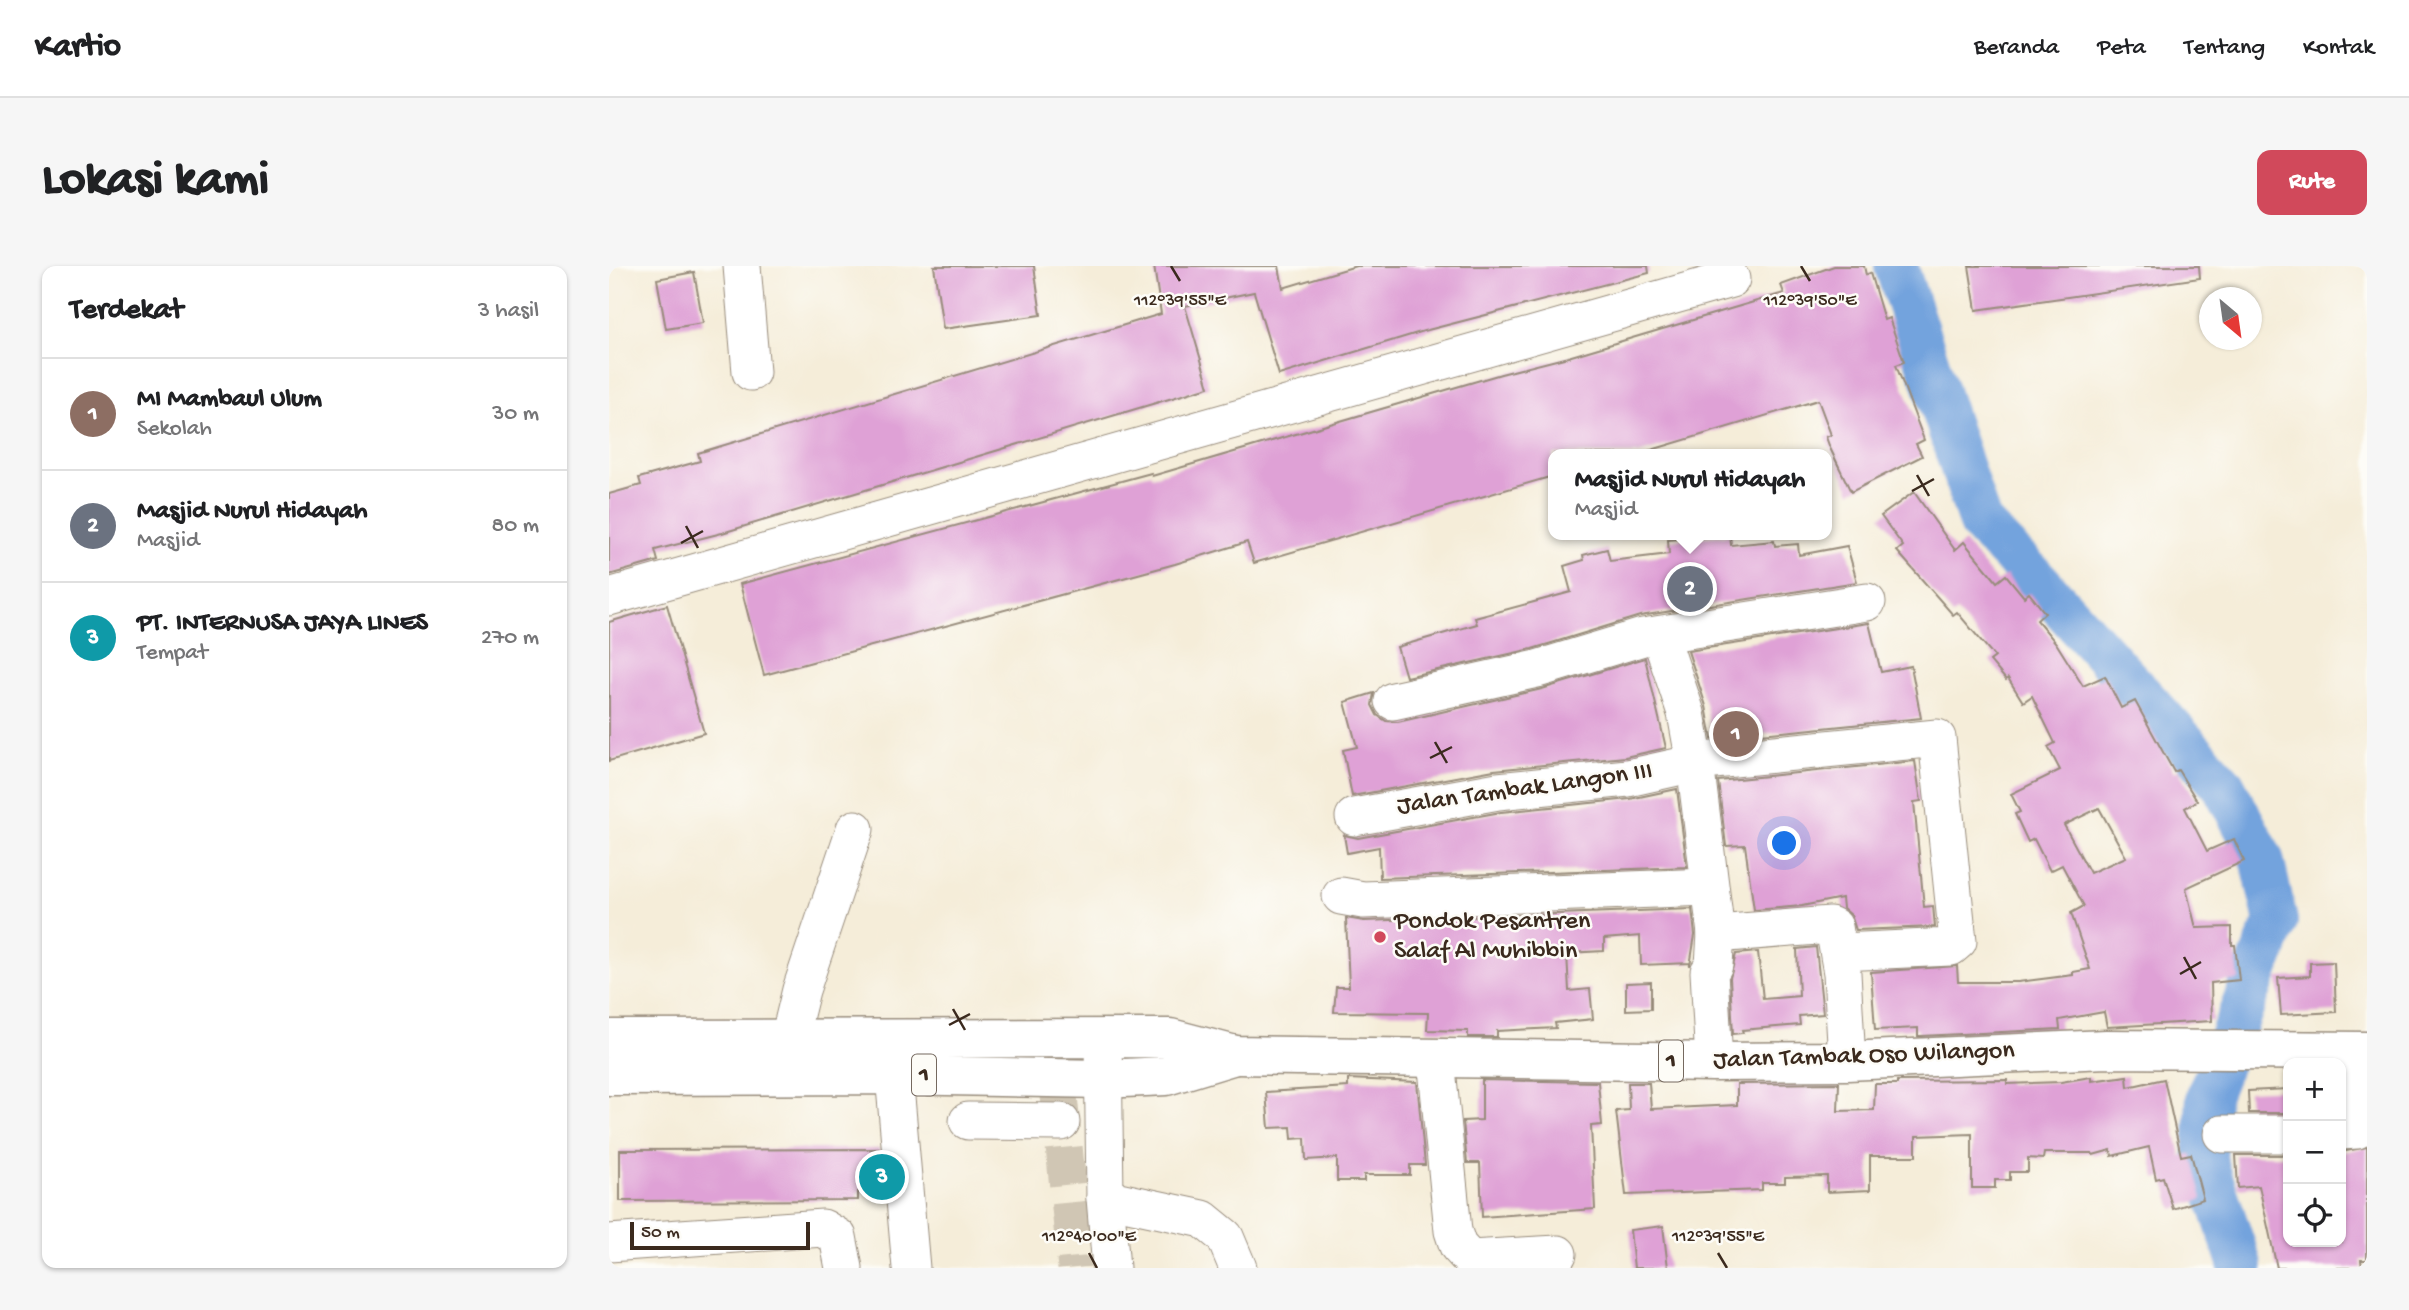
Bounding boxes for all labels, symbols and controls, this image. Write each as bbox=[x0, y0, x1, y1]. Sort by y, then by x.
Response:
text: Kartio bbox=[35, 29, 121, 67]
text: Beranda bbox=[1974, 34, 2059, 63]
text: Peta bbox=[2097, 34, 2146, 63]
text: Tentang bbox=[2184, 34, 2265, 63]
text: Kontak bbox=[2303, 34, 2374, 63]
button: Rute bbox=[2257, 150, 2367, 215]
text: Lokasi kami bbox=[42, 153, 269, 211]
north arrow bbox=[2199, 287, 2262, 350]
text: 112°39'55"E bbox=[1133, 291, 1227, 312]
text: 112°39'50"E bbox=[1763, 291, 1857, 312]
text: Terdekat bbox=[70, 294, 183, 329]
text: 3 hasil bbox=[478, 298, 539, 325]
text: MI Mambaul Ulum bbox=[137, 385, 322, 416]
text: 1 bbox=[88, 401, 98, 428]
text: 30 m bbox=[492, 401, 539, 428]
text: Sekolah bbox=[137, 416, 212, 443]
popup bbox=[1548, 449, 1832, 540]
text: Masjid Nurul Hidayah bbox=[1575, 466, 1805, 497]
text: Masjid Nurul Hidayah bbox=[137, 497, 367, 528]
text: Masjid bbox=[1575, 497, 1637, 524]
text: 2 bbox=[87, 513, 99, 540]
text: 80 m bbox=[492, 513, 539, 540]
text: Masjid bbox=[137, 528, 199, 555]
pin: 2 bbox=[1667, 563, 1713, 615]
text: PT. INTERNUSA JAYA LINES bbox=[137, 609, 428, 640]
text: 3 bbox=[87, 625, 99, 652]
text: 270 m bbox=[481, 625, 539, 652]
text: Tempat bbox=[137, 640, 208, 667]
pin: 1 bbox=[1713, 708, 1759, 760]
street label: Jalan Tambak Langon III bbox=[1395, 757, 1655, 823]
your location bbox=[1767, 826, 1801, 860]
place label: Pondok Pesantren Salaf Al Muhibbin bbox=[1393, 907, 1591, 968]
marker: Pondok Pesantren Salaf Al Muhibbin bbox=[1372, 929, 1388, 945]
street label: Jalan Tambak Oso Wilangon bbox=[1713, 1036, 2016, 1078]
road number: 1 bbox=[1659, 1040, 1683, 1082]
road number: 1 bbox=[912, 1054, 936, 1096]
map controls bbox=[2283, 1058, 2346, 1247]
button: + bbox=[2283, 1058, 2346, 1121]
button: − bbox=[2283, 1121, 2346, 1184]
pin: 3 bbox=[859, 1151, 905, 1203]
button: locate bbox=[2283, 1184, 2346, 1247]
scale bar bbox=[630, 1219, 810, 1251]
text: 50 m bbox=[641, 1222, 680, 1245]
text: 112°40'00"E bbox=[1041, 1227, 1137, 1248]
text: 112°39'55"E bbox=[1671, 1227, 1765, 1248]

